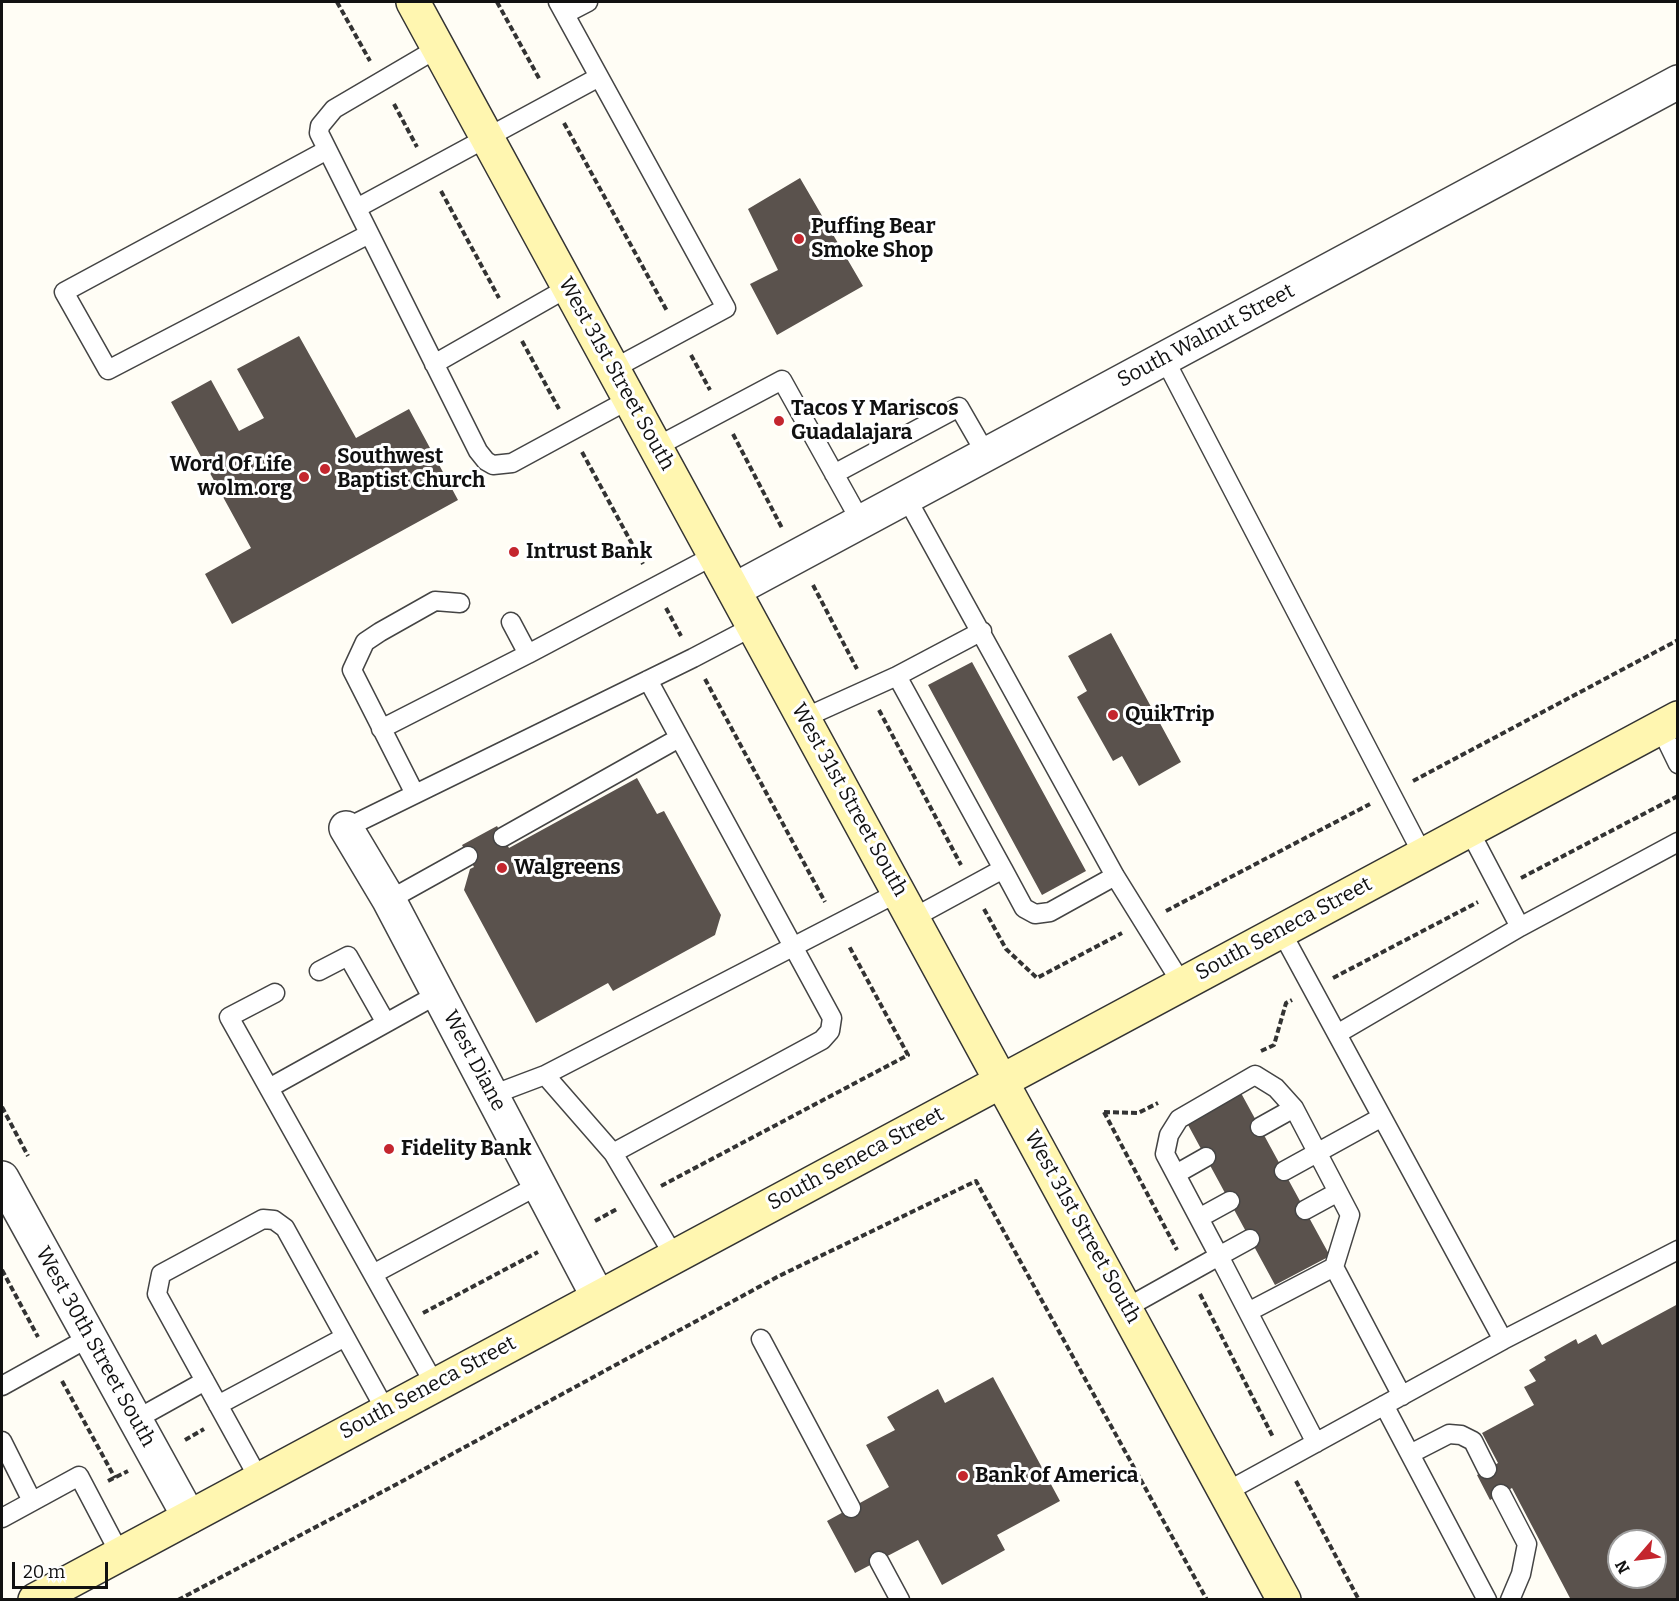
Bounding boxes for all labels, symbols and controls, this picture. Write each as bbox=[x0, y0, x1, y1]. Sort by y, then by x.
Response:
place label: Puffing Bear Smoke Shop bbox=[811, 214, 936, 264]
marker: Puffing Bear Smoke Shop bbox=[792, 232, 806, 246]
street label: West 31st Street South bbox=[552, 273, 680, 475]
street label: South Walnut Street bbox=[1113, 279, 1299, 393]
place label: Tacos Y Mariscos Guadalajara bbox=[791, 396, 959, 446]
marker: Tacos Y Mariscos Guadalajara bbox=[772, 414, 786, 428]
place label: Southwest Baptist Church bbox=[337, 444, 485, 494]
place label: Word Of Life wolm.org bbox=[170, 452, 292, 502]
marker: Southwest Baptist Church bbox=[318, 462, 332, 476]
marker: Word Of Life wolm.org bbox=[297, 470, 311, 484]
place label: Intrust Bank bbox=[526, 539, 652, 565]
marker: Intrust Bank bbox=[507, 545, 521, 559]
street label: West 31st Street South bbox=[785, 699, 913, 901]
place label: QuikTrip bbox=[1125, 702, 1215, 728]
marker: QuikTrip bbox=[1106, 708, 1120, 722]
place label: Walgreens bbox=[514, 855, 621, 881]
marker: Walgreens bbox=[495, 861, 509, 875]
street label: South Seneca Street bbox=[1192, 872, 1376, 986]
street label: West Diane bbox=[437, 1006, 511, 1116]
street label: South Seneca Street bbox=[764, 1102, 948, 1216]
street label: West 31st Street South bbox=[1018, 1126, 1146, 1328]
place label: Fidelity Bank bbox=[401, 1136, 531, 1162]
marker: Fidelity Bank bbox=[382, 1142, 396, 1156]
street label: West 30th Street South bbox=[30, 1243, 160, 1451]
street label: South Seneca Street bbox=[336, 1331, 520, 1445]
place label: Bank of America bbox=[975, 1463, 1139, 1489]
marker: Bank of America bbox=[956, 1469, 970, 1483]
north arrow bbox=[1607, 1529, 1667, 1589]
scale bar bbox=[15, 1550, 111, 1588]
text: N bbox=[1611, 1557, 1634, 1577]
text: 20 m bbox=[23, 1561, 65, 1583]

